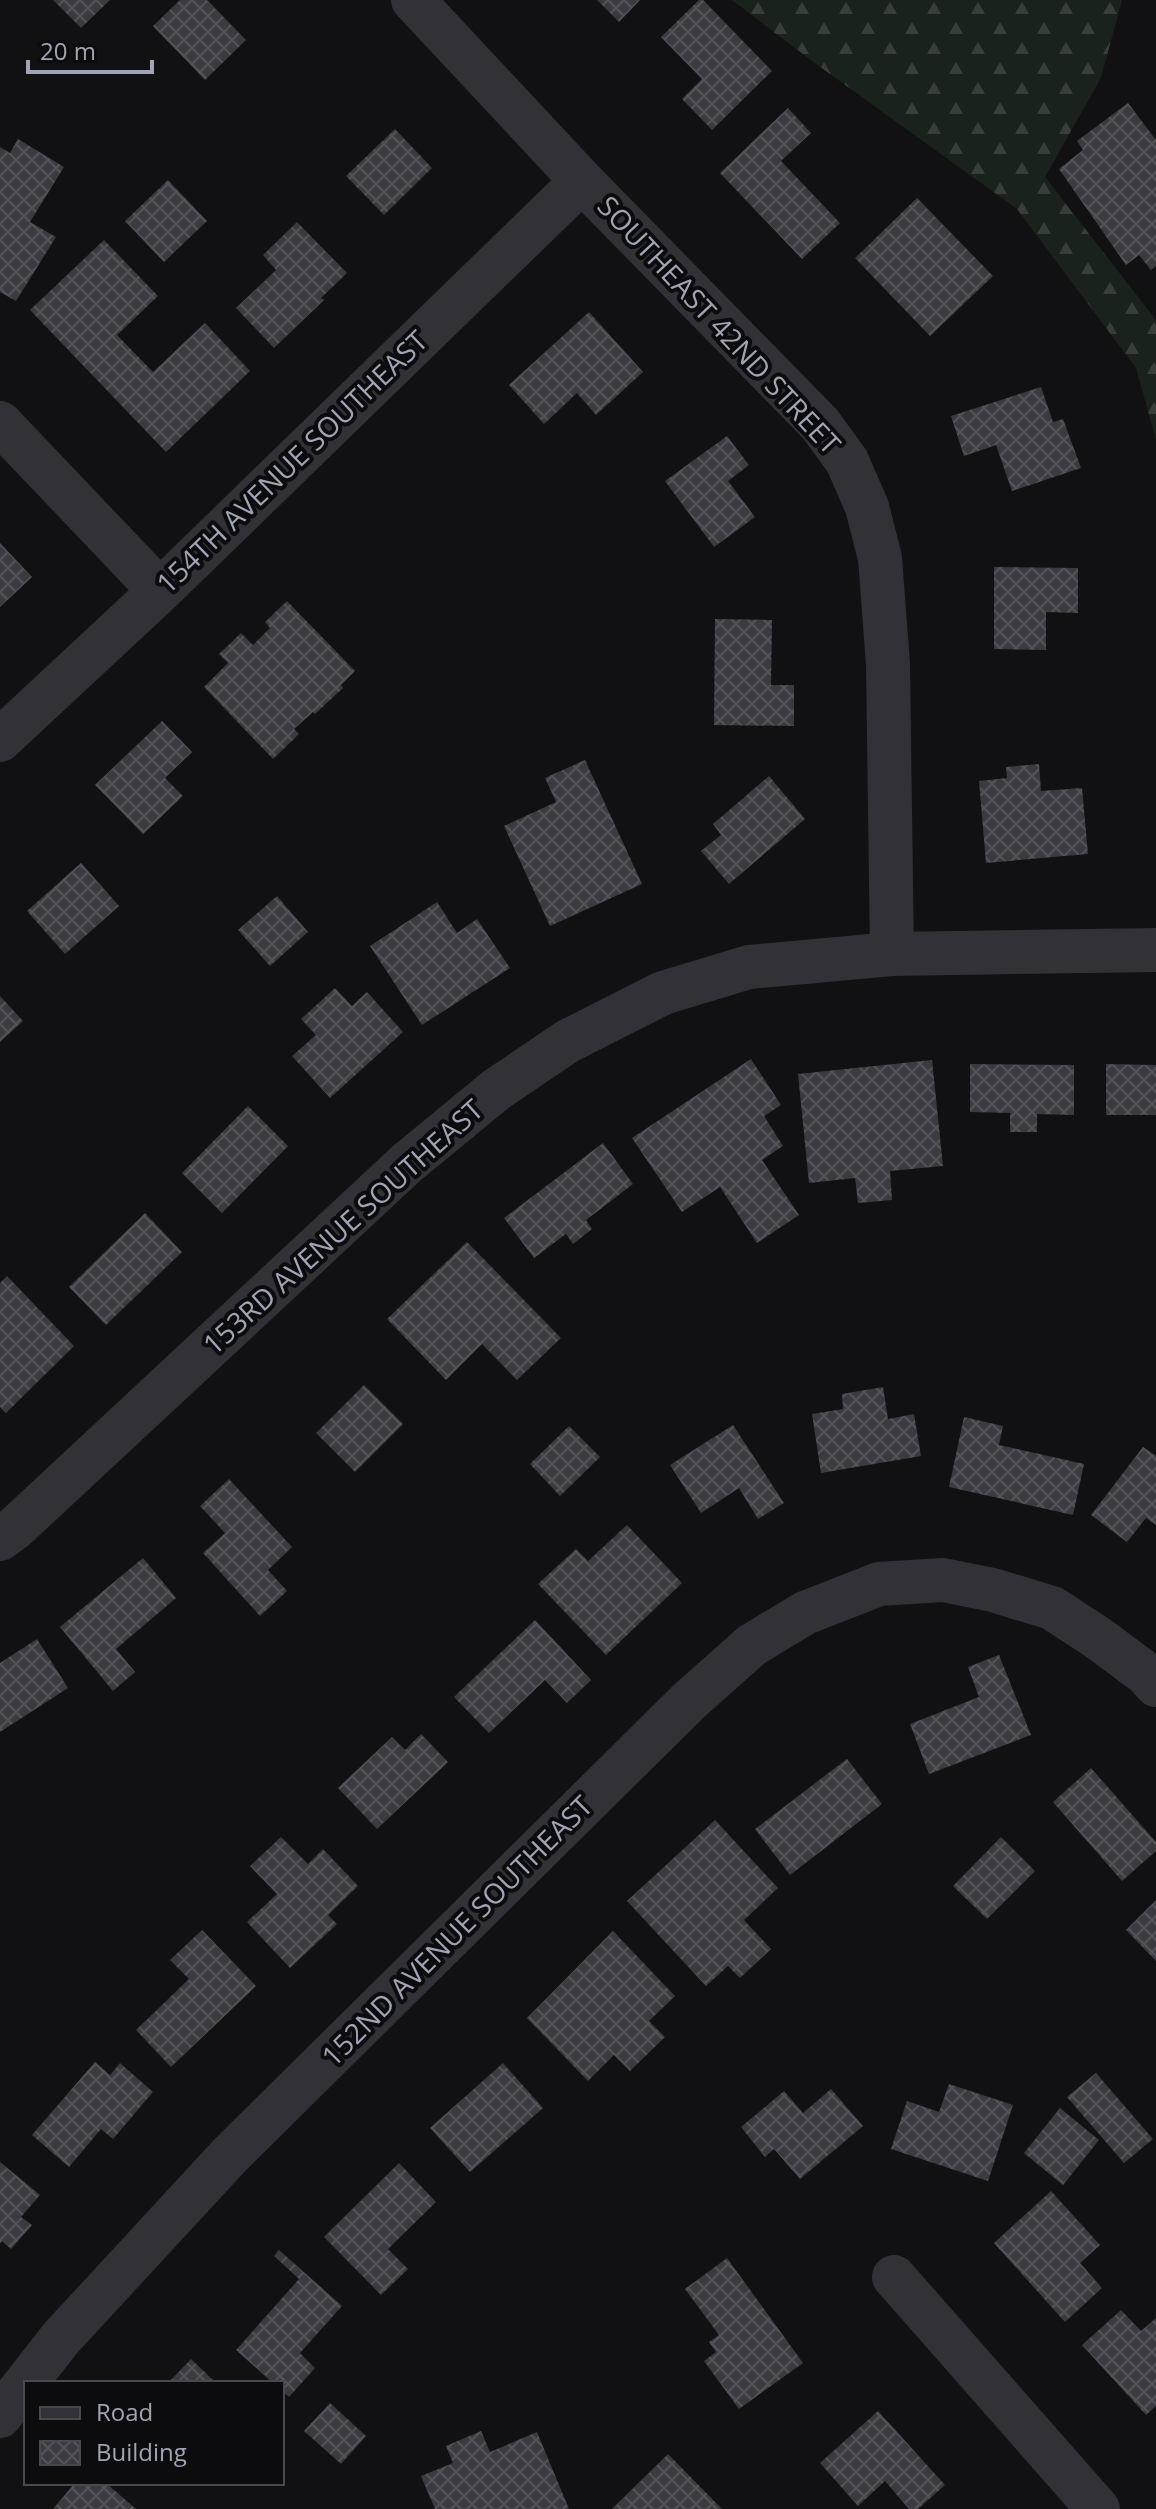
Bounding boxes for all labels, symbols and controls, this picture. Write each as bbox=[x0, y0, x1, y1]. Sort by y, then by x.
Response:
scale bar bbox=[28, 24, 152, 74]
text: 20 m bbox=[40, 34, 96, 67]
street label: SOUTHEAST 42ND STREET bbox=[590, 187, 850, 462]
street label: 154TH AVENUE SOUTHEAST bbox=[147, 321, 436, 601]
street label: 153RD AVENUE SOUTHEAST bbox=[194, 1090, 491, 1362]
street label: 152ND AVENUE SOUTHEAST bbox=[313, 1786, 600, 2074]
legend bbox=[24, 2381, 284, 2485]
text: Road bbox=[96, 2395, 153, 2428]
text: Building bbox=[96, 2435, 187, 2468]

